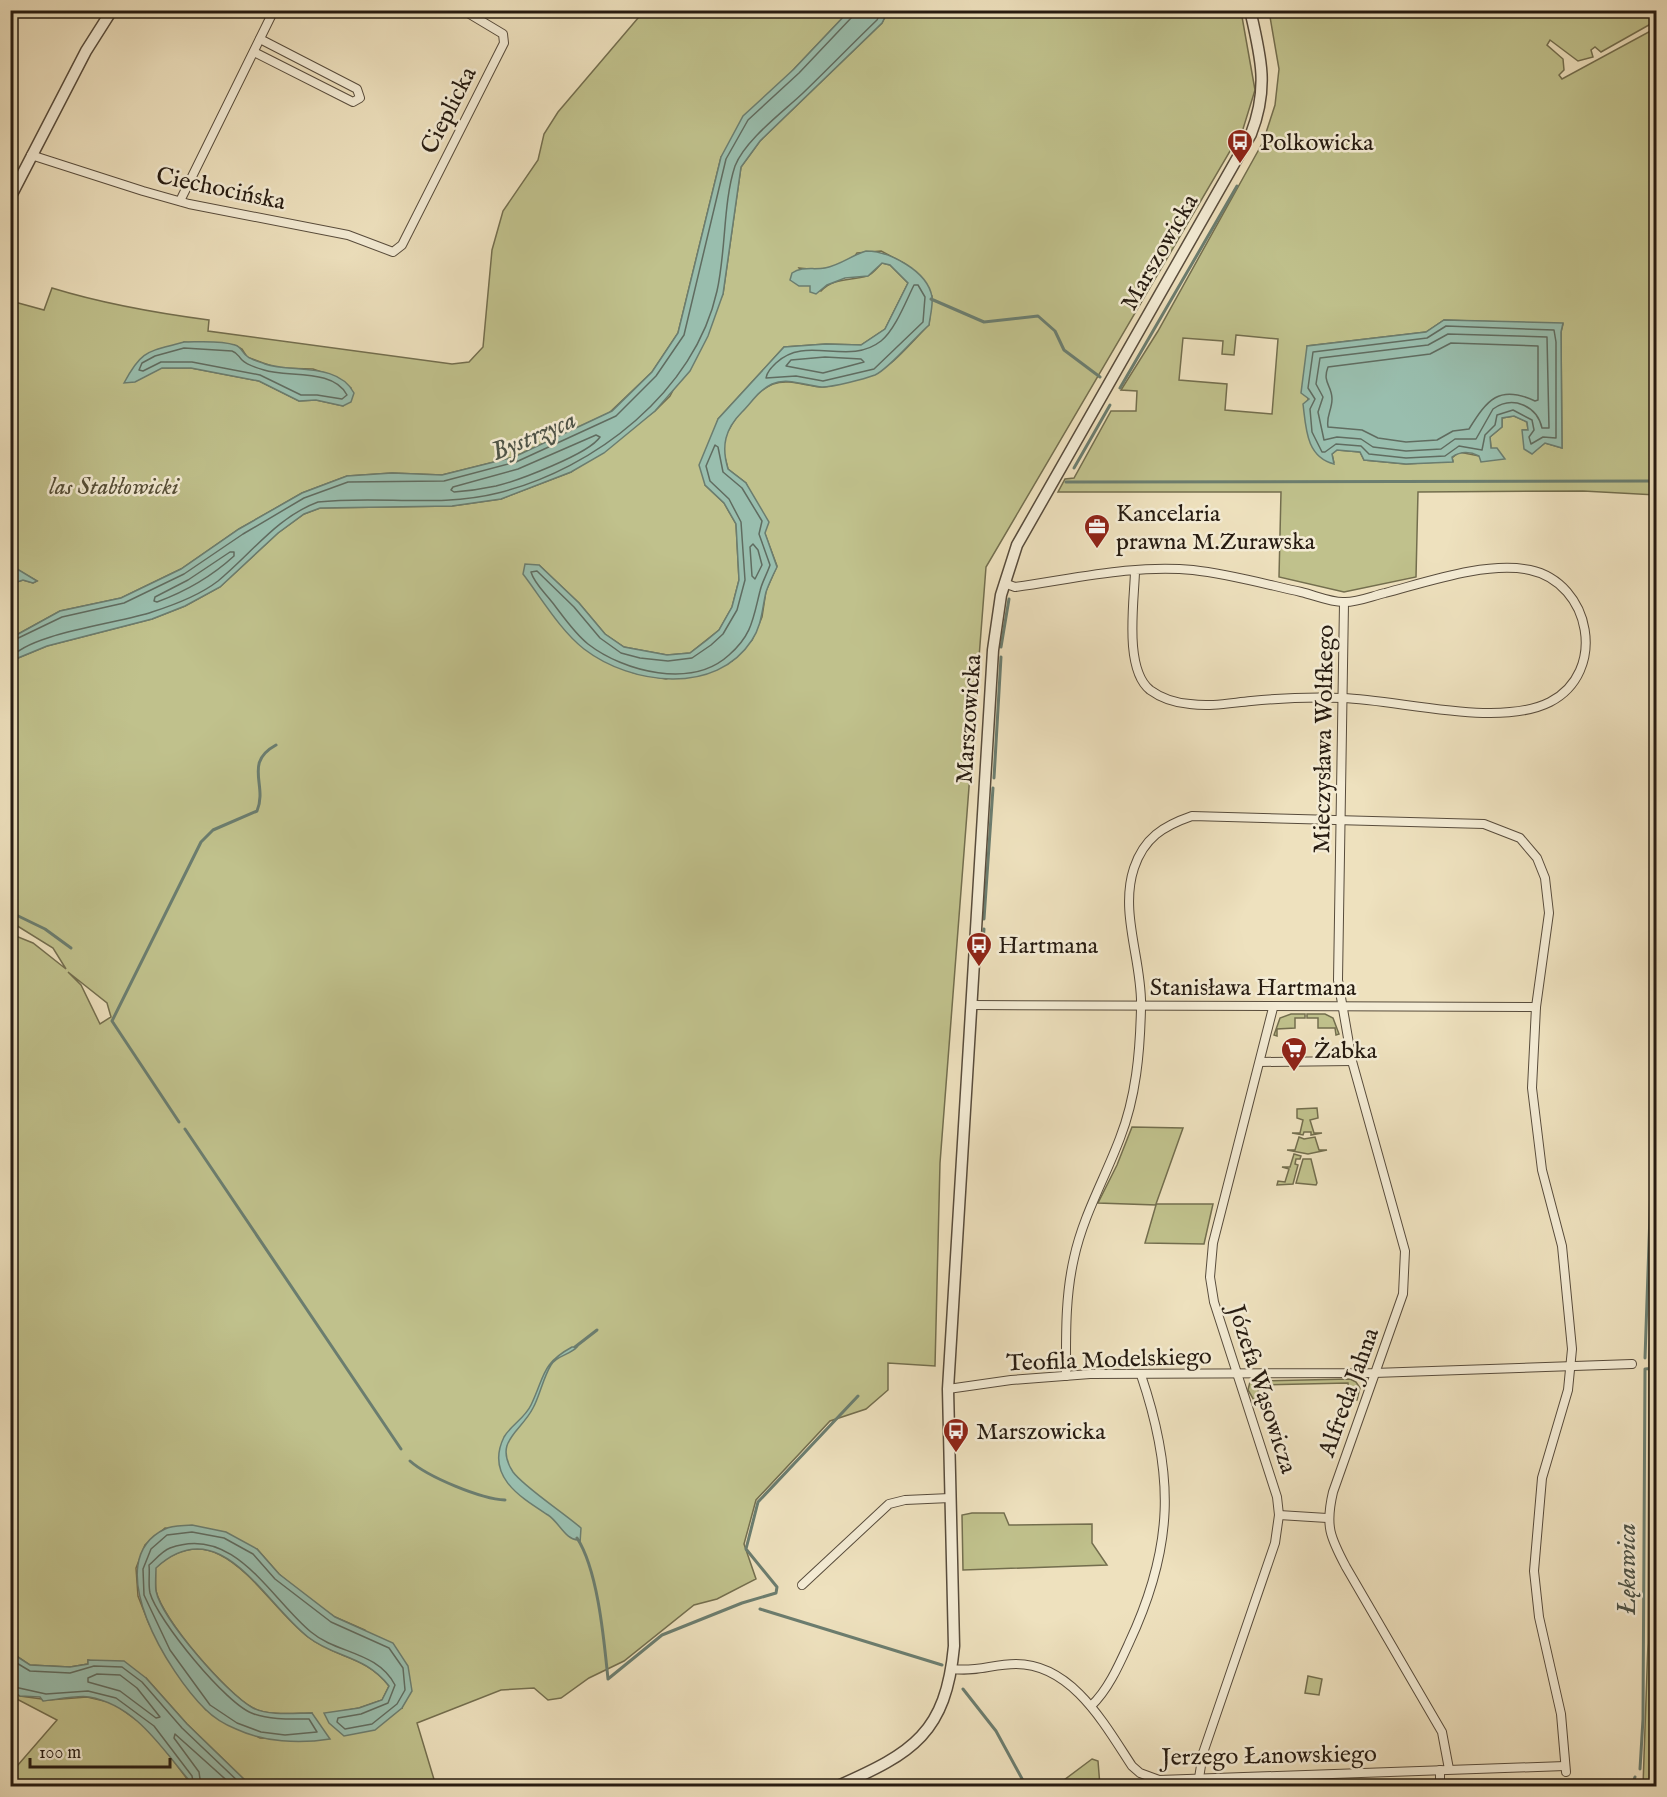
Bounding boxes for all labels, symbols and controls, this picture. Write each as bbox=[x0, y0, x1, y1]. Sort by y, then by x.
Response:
street label: Cieplicka bbox=[414, 61, 485, 159]
bus stop icon: Polkowicka bbox=[1225, 127, 1255, 165]
place label: Polkowicka bbox=[1260, 128, 1374, 159]
street label: Ciechocińska bbox=[153, 161, 289, 218]
street label: Marszowicka bbox=[1114, 188, 1206, 317]
water label: Bystrzyca bbox=[486, 404, 581, 469]
park label: las Stabłowicki bbox=[49, 472, 181, 503]
place label: Kancelaria prawna M.Zurawska bbox=[1116, 499, 1316, 558]
office icon: Kancelaria prawna M.Zurawska bbox=[1082, 512, 1112, 550]
street label: Mieczysława Wolfkego bbox=[1307, 624, 1342, 854]
street label: Marszowicka bbox=[950, 653, 990, 785]
bus stop icon: Hartmana bbox=[964, 930, 994, 968]
place label: Hartmana bbox=[998, 931, 1099, 962]
street label: Stanisława Hartmana bbox=[1150, 973, 1357, 1004]
supermarket icon: Żabka bbox=[1279, 1035, 1309, 1073]
place label: Żabka bbox=[1314, 1036, 1378, 1067]
street label: Józefa Wąsowicza bbox=[1219, 1298, 1304, 1478]
street label: Alfreda Jahna bbox=[1311, 1323, 1387, 1462]
street label: Teofila Modelskiego bbox=[1006, 1341, 1212, 1380]
bus stop icon: Marszowicka bbox=[941, 1416, 971, 1454]
place label: Marszowicka bbox=[976, 1417, 1106, 1448]
water label: Łękawica bbox=[1611, 1523, 1644, 1616]
scale bar bbox=[30, 1731, 170, 1769]
street label: Jerzego Łanowskiego bbox=[1158, 1739, 1377, 1774]
text: 100 m bbox=[39, 1742, 81, 1765]

